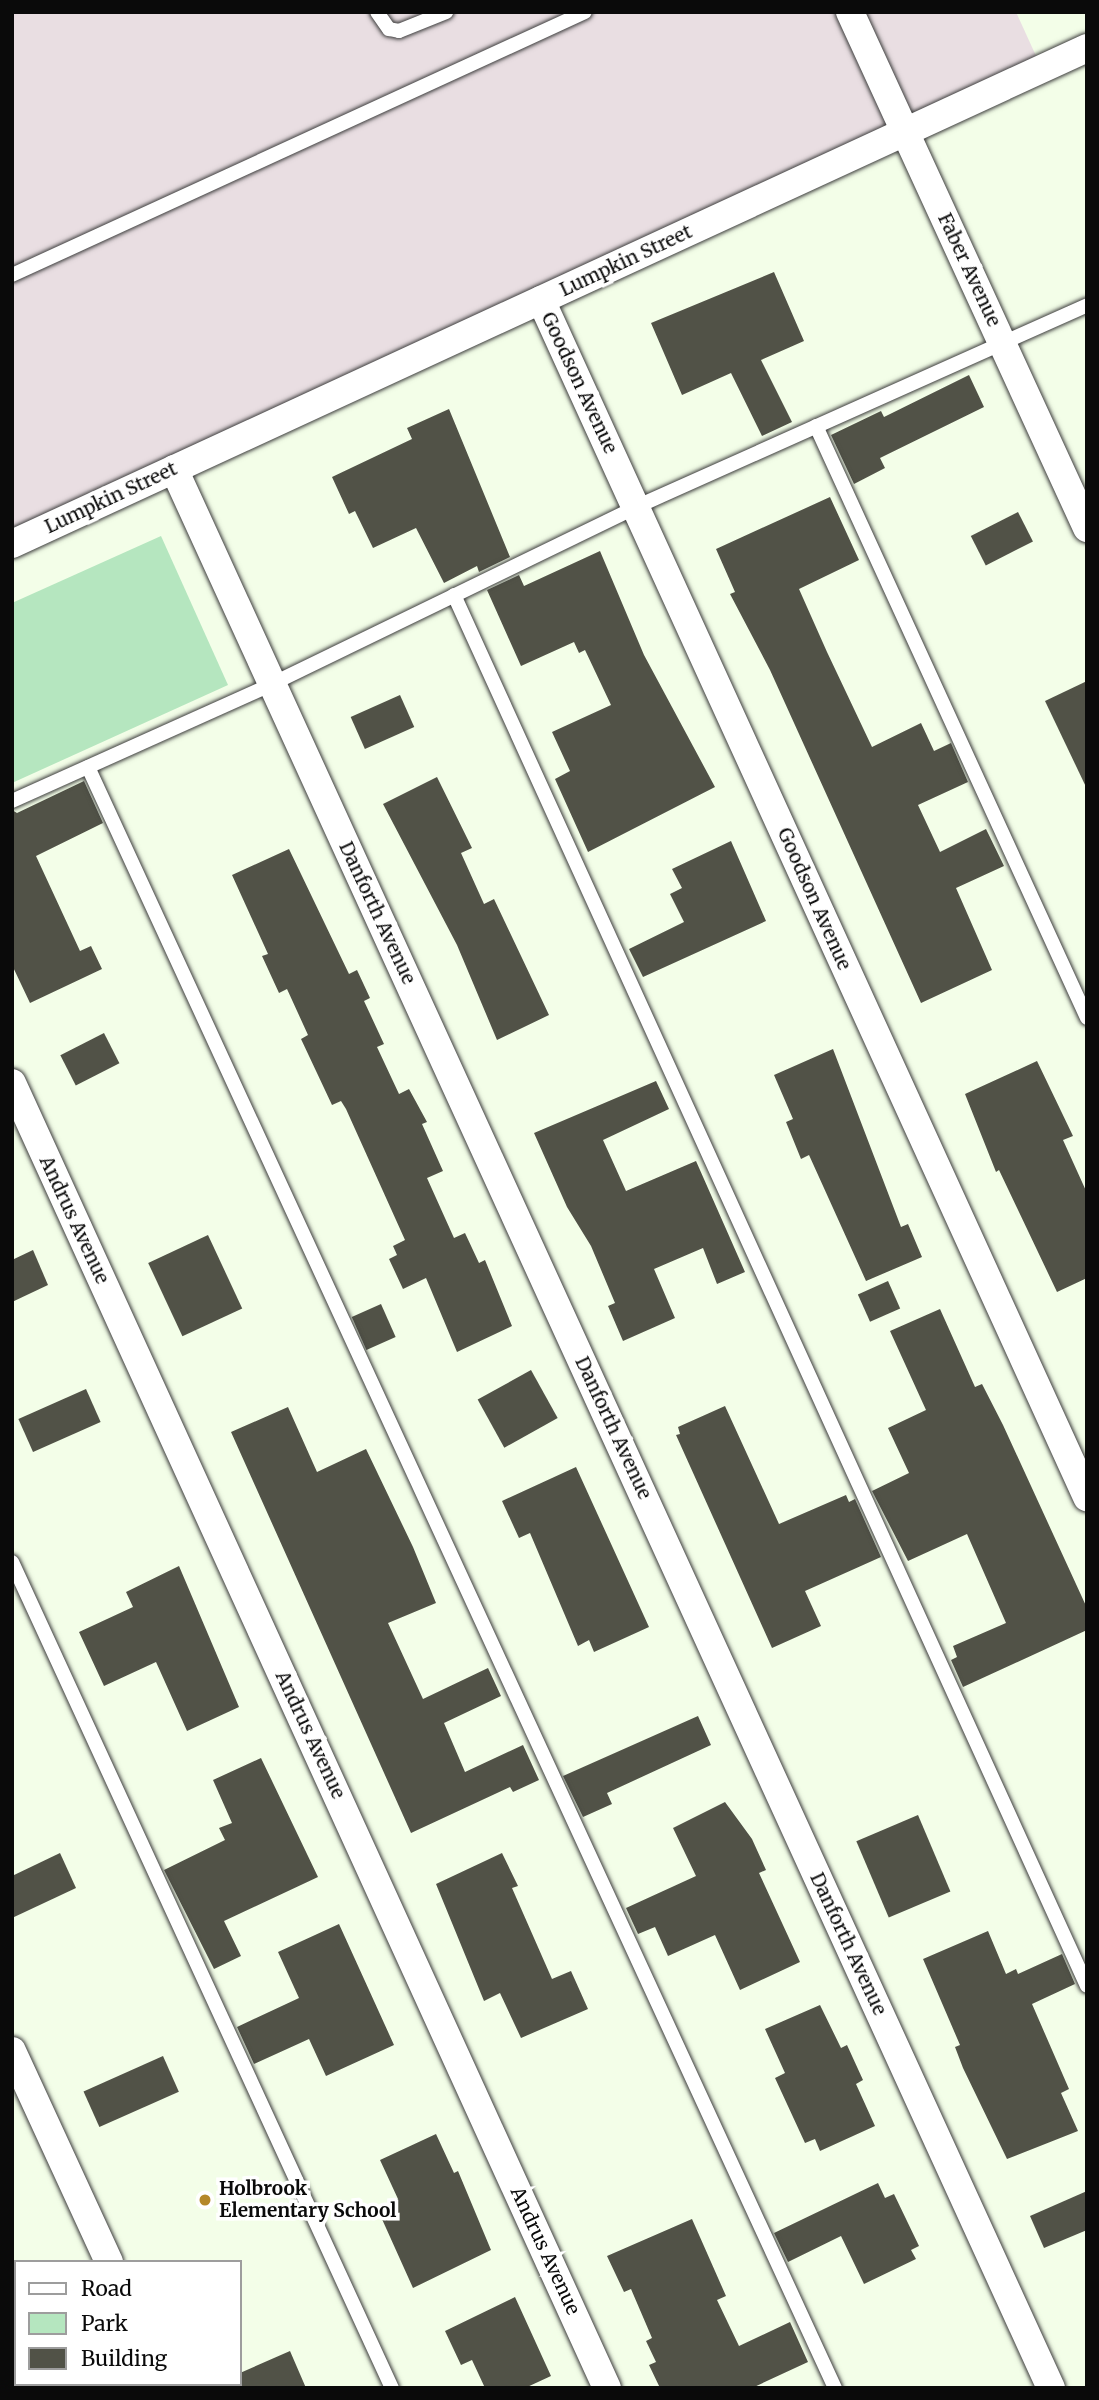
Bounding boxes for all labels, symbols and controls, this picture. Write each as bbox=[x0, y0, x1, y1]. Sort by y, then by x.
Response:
street label: Faber Avenue bbox=[933, 210, 1005, 330]
street label: Lumpkin Street bbox=[556, 220, 696, 302]
street label: Goodson Avenue bbox=[536, 309, 622, 457]
street label: Lumpkin Street bbox=[41, 457, 181, 539]
street label: Goodson Avenue bbox=[772, 824, 856, 974]
street label: Danforth Avenue bbox=[334, 838, 420, 988]
street label: Andrus Avenue bbox=[34, 1152, 114, 1288]
street label: Danforth Avenue bbox=[570, 1353, 656, 1503]
street label: Andrus Avenue bbox=[270, 1667, 350, 1803]
street label: Danforth Avenue bbox=[805, 1869, 891, 2019]
place label: Holbrook Elementary School bbox=[219, 2178, 396, 2222]
street label: Andrus Avenue bbox=[505, 2183, 585, 2319]
marker: Holbrook Elementary School bbox=[197, 2192, 213, 2208]
legend bbox=[14, 2260, 242, 2386]
text: Road bbox=[81, 2275, 132, 2302]
text: Park bbox=[81, 2310, 128, 2337]
text: Building bbox=[81, 2345, 167, 2372]

